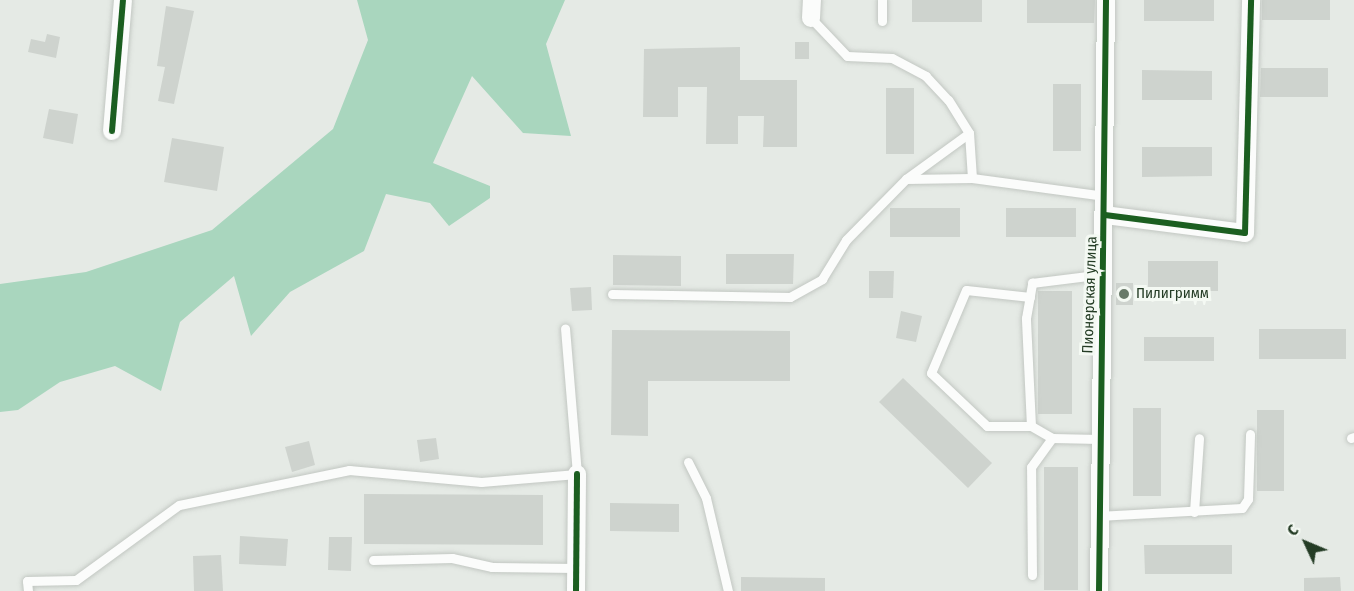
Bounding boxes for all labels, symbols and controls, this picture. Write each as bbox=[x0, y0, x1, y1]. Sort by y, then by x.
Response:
street label: Пионерская улица bbox=[1079, 236, 1101, 354]
place label: Пилигримм bbox=[1136, 285, 1209, 303]
marker: Пилигримм bbox=[1117, 287, 1131, 301]
north arrow bbox=[1276, 513, 1336, 573]
text: С bbox=[1283, 521, 1302, 540]

